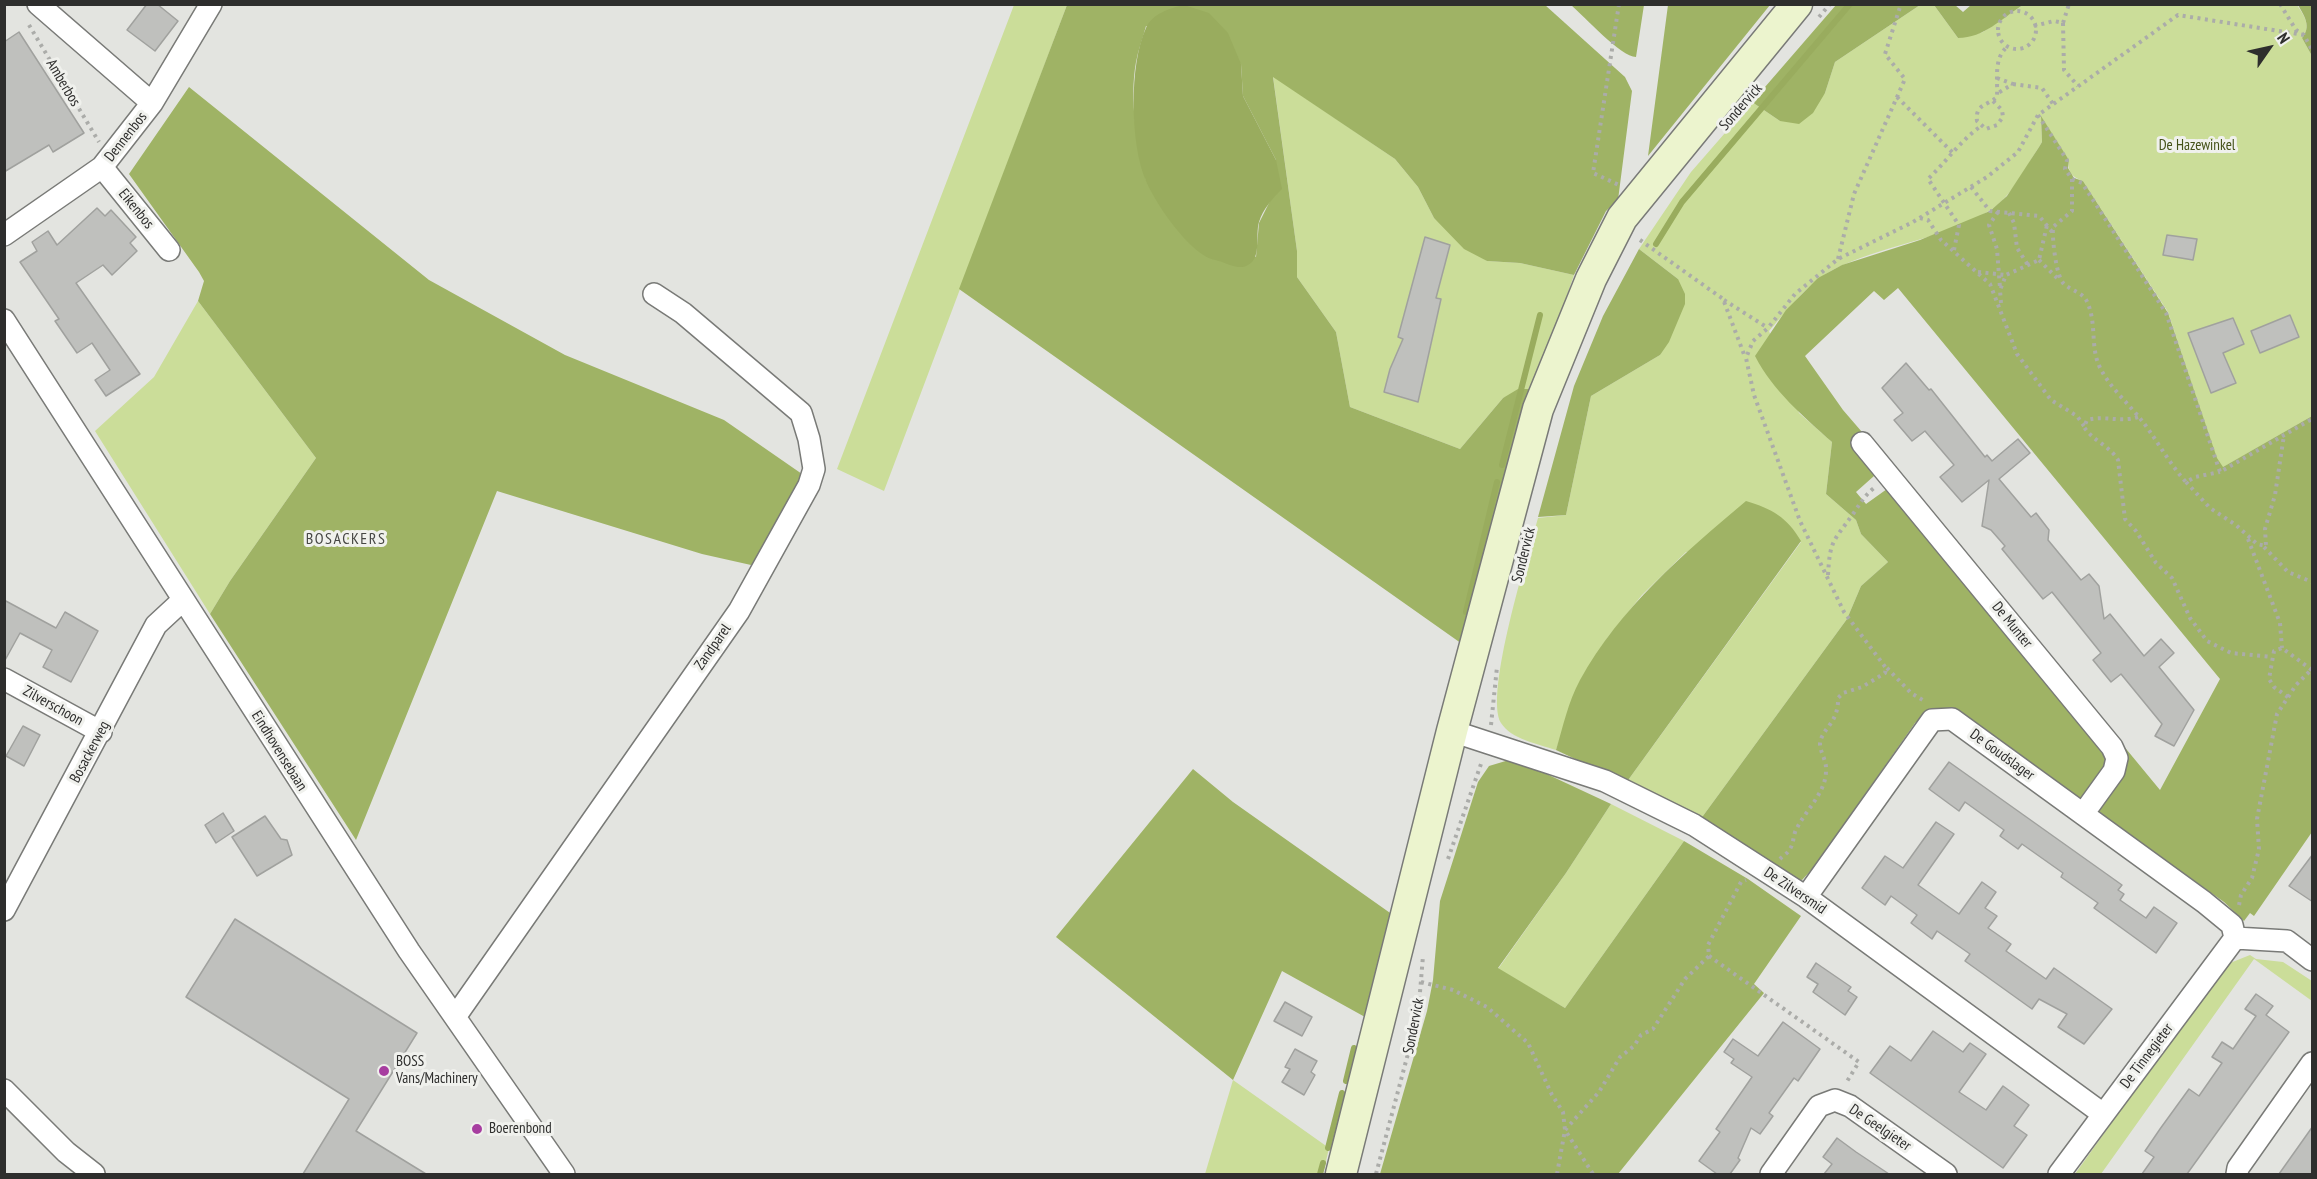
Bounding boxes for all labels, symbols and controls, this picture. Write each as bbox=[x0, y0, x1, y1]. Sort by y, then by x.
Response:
north arrow bbox=[2239, 18, 2299, 78]
text: N bbox=[2273, 29, 2295, 47]
street label: Amberbos bbox=[42, 56, 84, 110]
street label: Sondervick bbox=[1716, 80, 1766, 134]
street label: Dennenbos bbox=[101, 109, 151, 165]
park label: De Hazewinkel bbox=[2159, 137, 2235, 155]
street label: Eikenbos bbox=[114, 185, 158, 233]
street label: Sondervick bbox=[1508, 525, 1540, 585]
district label: BOSACKERS bbox=[306, 529, 386, 549]
street label: De Munter bbox=[1988, 598, 2036, 652]
street label: Zandparel bbox=[691, 621, 735, 673]
street label: Zilverschoon bbox=[20, 682, 86, 730]
street label: Eindhovensebaan bbox=[247, 708, 311, 794]
street label: Bosackerweg bbox=[66, 718, 114, 786]
street label: De Goudslager bbox=[1966, 726, 2038, 784]
street label: De Zilversmid bbox=[1760, 864, 1830, 918]
street label: Sondervick bbox=[1400, 997, 1428, 1055]
street label: De Tinnegieter bbox=[2117, 1020, 2177, 1092]
place label: BOSS Vans/Machinery bbox=[396, 1053, 478, 1088]
marker: BOSS Vans/Machinery bbox=[377, 1064, 391, 1078]
street label: De Geelgieter bbox=[1846, 1101, 1914, 1155]
place label: Boerenbond bbox=[489, 1120, 552, 1138]
marker: Boerenbond bbox=[470, 1122, 484, 1136]

